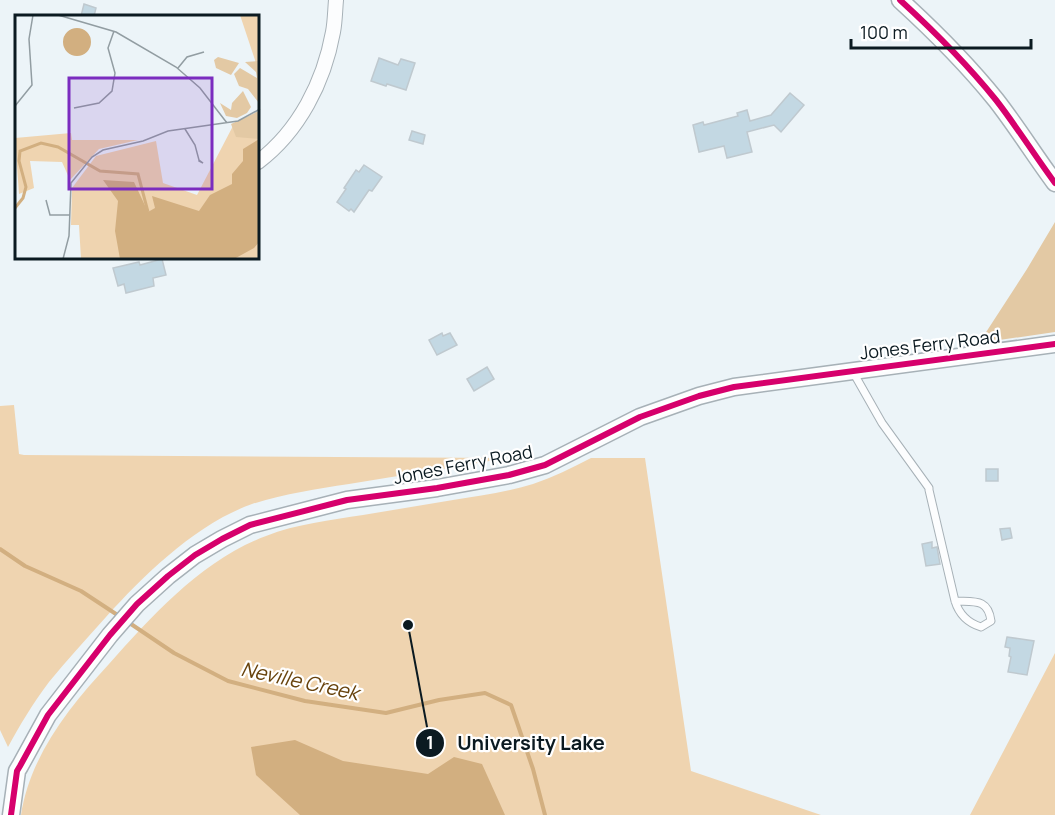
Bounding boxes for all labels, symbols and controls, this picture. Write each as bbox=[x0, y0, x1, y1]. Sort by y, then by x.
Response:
scale bar bbox=[851, 12, 1031, 50]
inset map bbox=[15, 15, 260, 260]
text: 100 m bbox=[860, 20, 908, 44]
street label: Jones Ferry Road bbox=[858, 323, 1001, 365]
street label: Jones Ferry Road bbox=[391, 439, 534, 489]
water label: Neville Creek bbox=[239, 655, 364, 707]
callout: University Lake bbox=[415, 724, 616, 762]
text: University Lake bbox=[457, 729, 605, 756]
text: 1 bbox=[426, 730, 434, 754]

